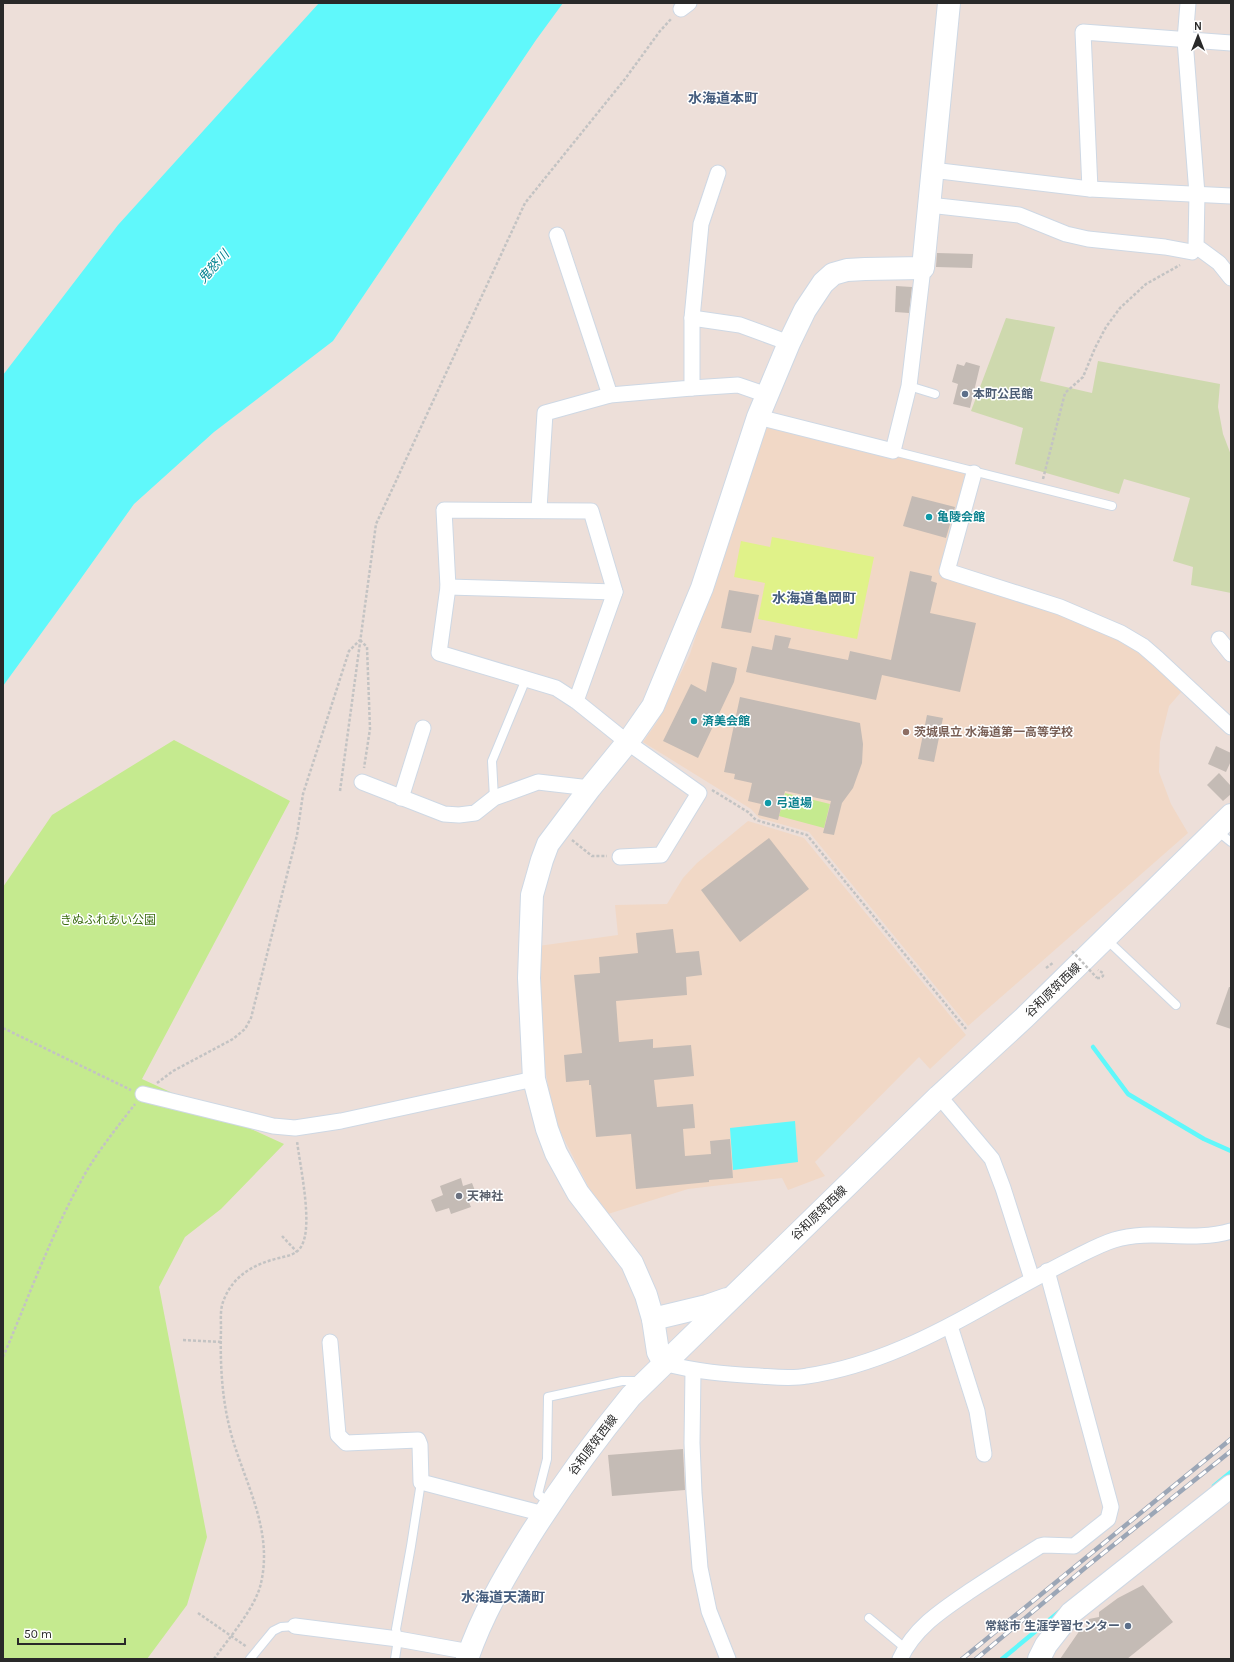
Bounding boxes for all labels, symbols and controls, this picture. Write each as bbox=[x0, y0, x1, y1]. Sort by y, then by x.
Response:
north arrow bbox=[1178, 16, 1218, 56]
text: N bbox=[1194, 20, 1202, 33]
district label: 水海道本町 bbox=[688, 90, 758, 107]
water label: 鬼怒川 bbox=[195, 245, 233, 286]
place label: 本町公民館 bbox=[973, 387, 1033, 401]
marker: 本町公民館 bbox=[960, 389, 970, 399]
place label: 亀陵会館 bbox=[937, 510, 985, 524]
marker: 亀陵会館 bbox=[924, 512, 934, 522]
district label: 水海道亀岡町 bbox=[772, 590, 856, 607]
place label: 済美会館 bbox=[702, 714, 750, 728]
marker: 済美会館 bbox=[689, 716, 699, 726]
place label: 茨城県立 水海道第一高等学校 bbox=[914, 725, 1073, 739]
marker: 茨城県立 水海道第一高等学校 bbox=[901, 727, 911, 737]
place label: 弓道場 bbox=[776, 796, 812, 810]
marker: 弓道場 bbox=[763, 798, 773, 808]
park label: きぬふれあい公園 bbox=[60, 913, 156, 927]
street label: 谷和原筑西線 bbox=[1022, 960, 1084, 1020]
street label: 谷和原筑西線 bbox=[788, 1183, 850, 1243]
place label: 天神社 bbox=[467, 1189, 503, 1203]
marker: 天神社 bbox=[454, 1191, 464, 1201]
street label: 谷和原筑西線 bbox=[566, 1412, 620, 1478]
district label: 水海道天満町 bbox=[461, 1589, 545, 1606]
place label: 常総市 生涯学習センター bbox=[985, 1619, 1120, 1633]
scale bar bbox=[18, 1620, 125, 1646]
marker: 常総市 生涯学習センター bbox=[1123, 1621, 1133, 1631]
text: 50 m bbox=[24, 1627, 52, 1641]

